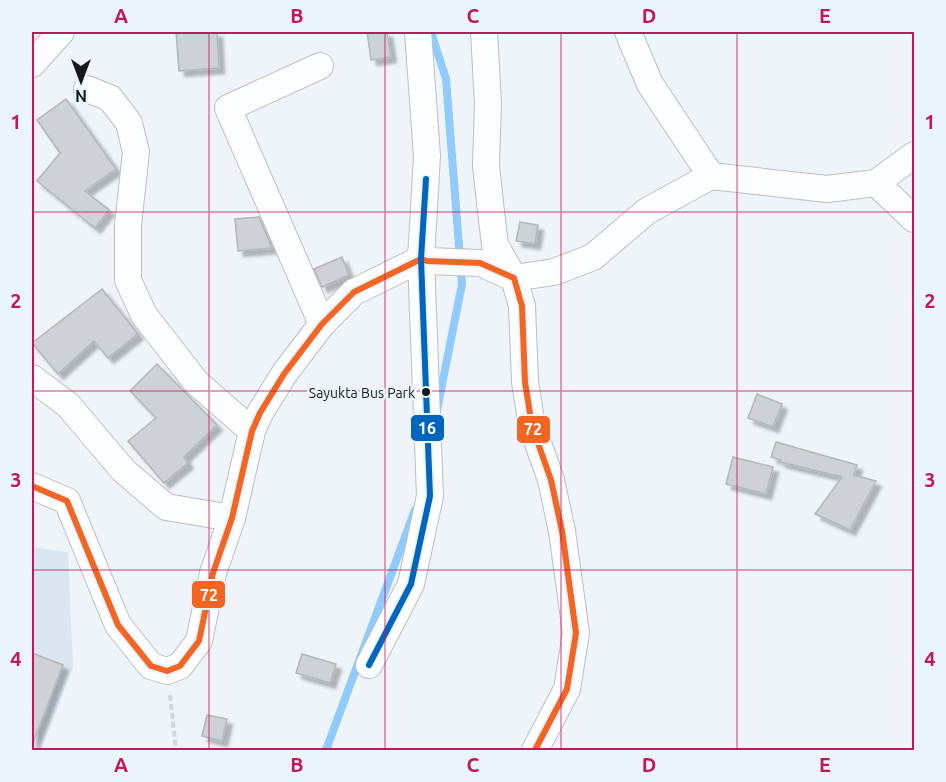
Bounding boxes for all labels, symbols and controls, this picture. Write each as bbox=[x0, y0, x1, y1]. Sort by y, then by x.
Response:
text: A bbox=[114, 4, 128, 27]
text: B bbox=[290, 4, 304, 27]
text: C bbox=[467, 4, 480, 27]
text: D bbox=[642, 4, 656, 27]
text: E bbox=[819, 4, 831, 27]
north arrow bbox=[51, 51, 111, 111]
text: N bbox=[75, 87, 87, 105]
text: 1 bbox=[10, 110, 22, 133]
text: 1 bbox=[924, 110, 936, 133]
text: 2 bbox=[10, 289, 22, 312]
text: 2 bbox=[924, 289, 936, 312]
place label: Sayukta Bus Park bbox=[309, 385, 415, 401]
marker: Sayukta Bus Park bbox=[420, 386, 432, 398]
line badge: 16 bbox=[410, 414, 445, 442]
line badge: 72 bbox=[516, 415, 551, 444]
text: 16 bbox=[418, 419, 436, 437]
text: 72 bbox=[524, 420, 542, 438]
text: 3 bbox=[10, 468, 22, 491]
text: 3 bbox=[924, 468, 936, 491]
line badge: 72 bbox=[191, 580, 226, 609]
text: 72 bbox=[200, 586, 218, 604]
text: 4 bbox=[10, 647, 22, 670]
text: 4 bbox=[924, 647, 936, 670]
text: A bbox=[114, 753, 128, 776]
text: B bbox=[290, 753, 304, 776]
text: C bbox=[467, 753, 480, 776]
text: D bbox=[642, 753, 656, 776]
text: E bbox=[819, 753, 831, 776]

